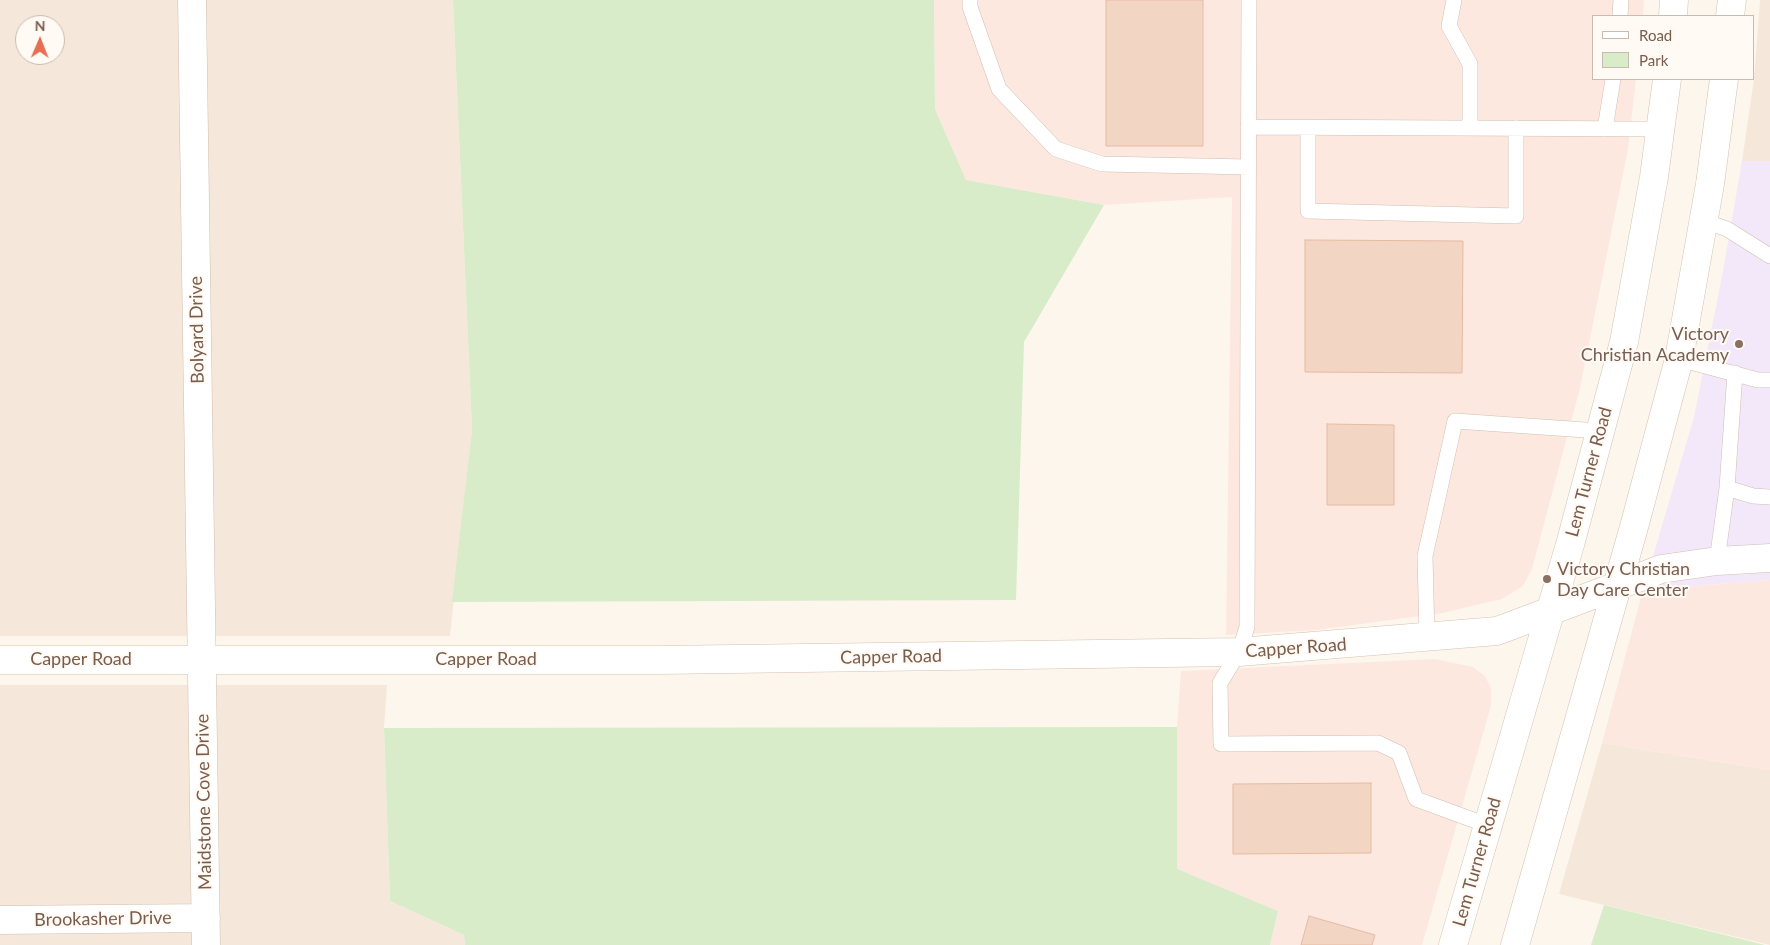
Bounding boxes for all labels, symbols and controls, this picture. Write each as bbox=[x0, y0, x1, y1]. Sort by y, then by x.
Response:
north arrow bbox=[15, 15, 65, 65]
legend bbox=[1592, 15, 1755, 80]
text: N bbox=[35, 17, 46, 34]
text: Road bbox=[1639, 26, 1672, 44]
text: Park bbox=[1639, 51, 1668, 69]
street label: Bolyard Drive bbox=[185, 276, 209, 384]
place label: Victory Christian Academy bbox=[1581, 323, 1729, 366]
marker: Victory Christian Academy bbox=[1733, 338, 1745, 350]
street label: Lem Turner Road bbox=[1561, 405, 1617, 539]
place label: Victory Christian Day Care Center bbox=[1557, 558, 1690, 600]
marker: Victory Christian Day Care Center bbox=[1541, 573, 1553, 585]
street label: Capper Road bbox=[1245, 634, 1347, 662]
street label: Capper Road bbox=[840, 645, 942, 669]
street label: Capper Road bbox=[30, 648, 132, 670]
street label: Capper Road bbox=[435, 648, 537, 670]
street label: Maidstone Cove Drive bbox=[192, 714, 216, 890]
street label: Lem Turner Road bbox=[1448, 795, 1506, 929]
street label: Brookasher Drive bbox=[34, 907, 172, 931]

